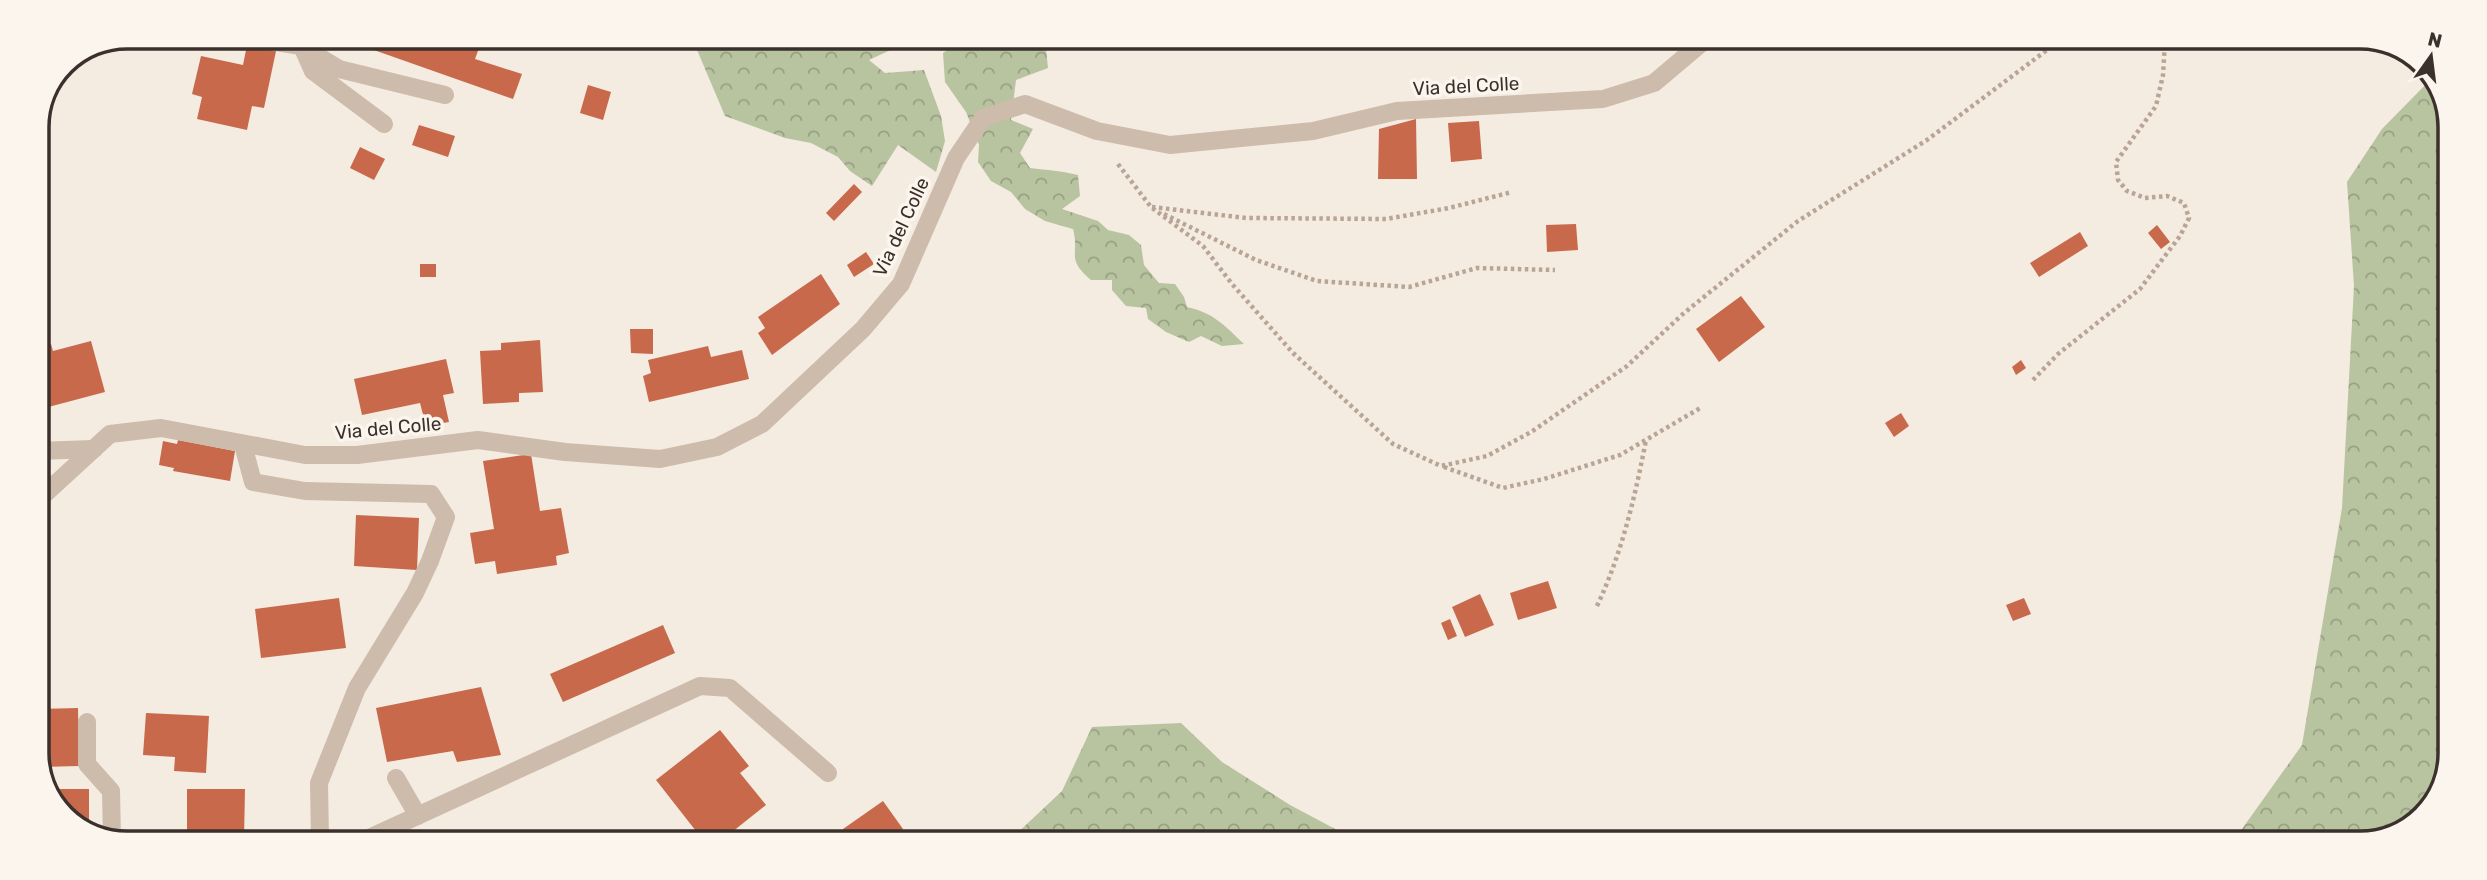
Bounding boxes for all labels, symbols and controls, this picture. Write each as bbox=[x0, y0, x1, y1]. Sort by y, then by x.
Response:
north arrow bbox=[2396, 21, 2466, 91]
text: N bbox=[2426, 27, 2444, 53]
street label: Via del Colle bbox=[1412, 72, 1520, 100]
street label: Via del Colle bbox=[868, 174, 934, 280]
street label: Via del Colle bbox=[334, 412, 442, 444]

